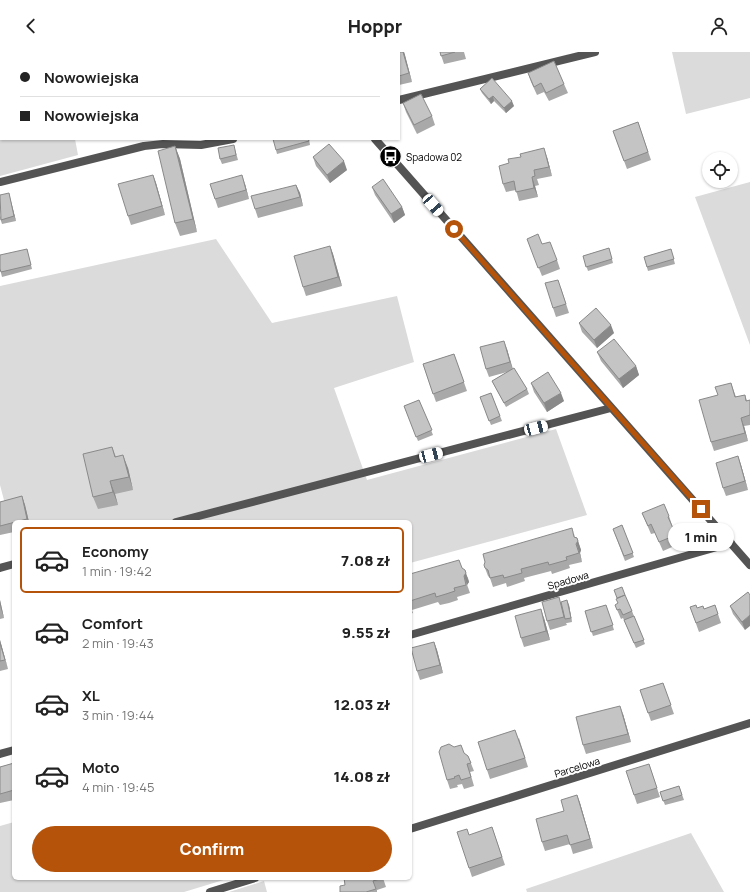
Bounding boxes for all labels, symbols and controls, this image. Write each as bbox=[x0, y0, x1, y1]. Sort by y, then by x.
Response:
text: Hoppr bbox=[348, 14, 402, 38]
icon: back bbox=[20, 15, 42, 37]
icon: person bbox=[708, 15, 730, 37]
text: Nowowiejska bbox=[44, 67, 139, 88]
text: Nowowiejska bbox=[44, 105, 139, 126]
bus stop icon: Spadowa 02 bbox=[378, 144, 404, 170]
place label: Spadowa 02 bbox=[406, 150, 462, 164]
map controls bbox=[702, 152, 738, 188]
button: locate bbox=[702, 152, 738, 188]
car bbox=[421, 192, 445, 218]
route start bbox=[445, 220, 463, 238]
car bbox=[523, 419, 549, 437]
car bbox=[418, 446, 444, 464]
route end bbox=[692, 500, 710, 518]
callout: 1 min bbox=[668, 523, 734, 551]
text: 1 min bbox=[685, 528, 717, 546]
text: Economy bbox=[82, 541, 149, 562]
icon: car bbox=[34, 542, 70, 578]
text: 7.08 zł bbox=[341, 550, 390, 571]
text: 1 min · 19:42 bbox=[82, 562, 152, 580]
street label: Spadowa bbox=[546, 567, 590, 593]
text: Comfort bbox=[82, 613, 143, 634]
icon: car bbox=[34, 614, 70, 650]
text: 9.55 zł bbox=[342, 622, 390, 643]
text: 2 min · 19:43 bbox=[82, 634, 154, 652]
text: XL bbox=[82, 685, 100, 706]
icon: car bbox=[34, 686, 70, 722]
text: 12.03 zł bbox=[334, 694, 390, 715]
text: 3 min · 19:44 bbox=[82, 706, 154, 724]
street label: Parcelowa bbox=[552, 753, 602, 781]
text: Moto bbox=[82, 757, 119, 778]
icon: car bbox=[34, 758, 70, 794]
text: 14.08 zł bbox=[333, 766, 390, 787]
text: 4 min · 19:45 bbox=[82, 778, 154, 796]
button: Confirm bbox=[32, 826, 392, 872]

